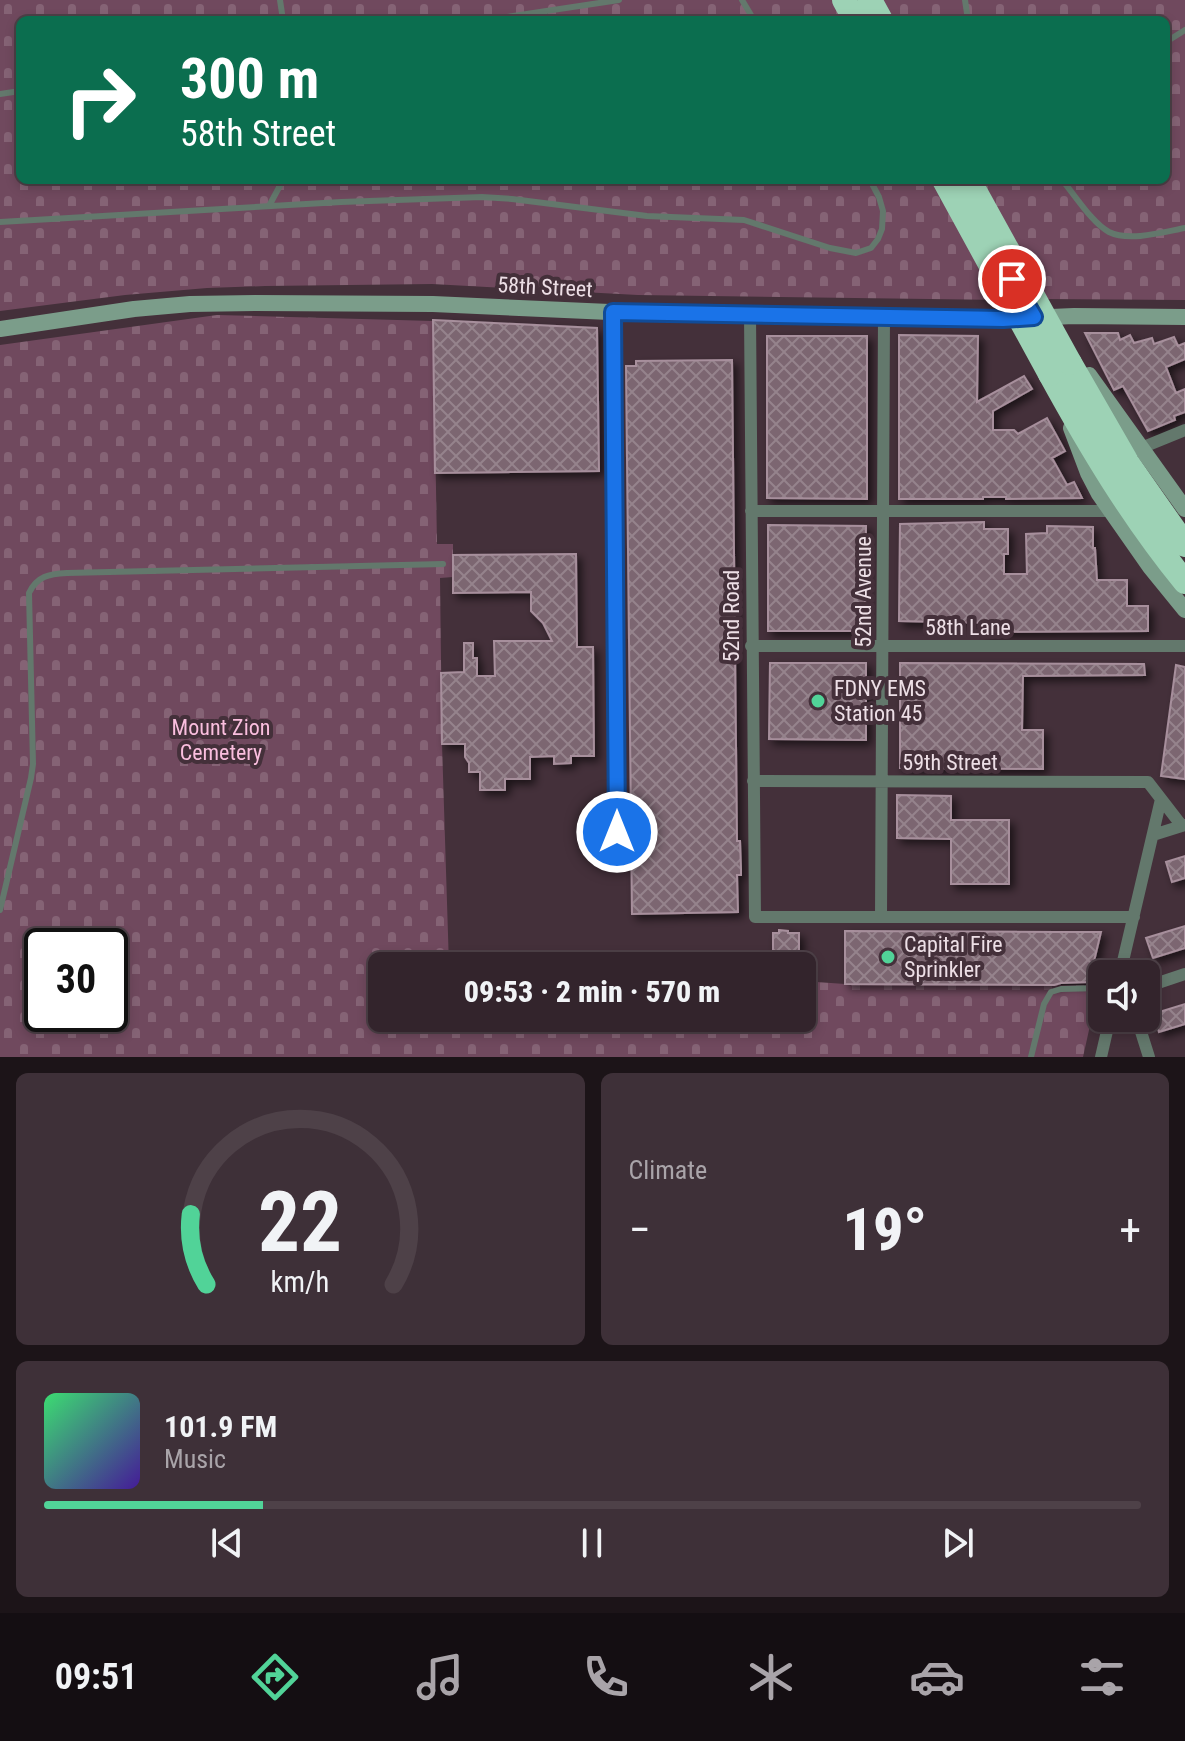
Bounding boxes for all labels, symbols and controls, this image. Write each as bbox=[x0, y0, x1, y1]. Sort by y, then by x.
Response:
text: 300 m bbox=[180, 46, 319, 112]
icon: right bbox=[48, 48, 152, 152]
text: 58th Street bbox=[180, 113, 336, 155]
pin bbox=[978, 245, 1046, 313]
icon: arrive bbox=[990, 257, 1034, 301]
street label: 58th Street bbox=[497, 272, 593, 302]
street label: 52nd Avenue bbox=[851, 536, 876, 648]
street label: 52nd Road bbox=[719, 570, 744, 662]
street label: 58th Lane bbox=[925, 615, 1011, 640]
place label: FDNY EMS Station 45 bbox=[834, 676, 926, 726]
marker: FDNY EMS Station 45 bbox=[809, 692, 827, 710]
park label: Mount Zion Cemetery bbox=[172, 715, 270, 765]
street label: 59th Street bbox=[902, 750, 998, 775]
position arrow bbox=[575, 790, 659, 874]
speed limit sign: 30 bbox=[24, 928, 128, 1032]
place label: Capital Fire Sprinkler bbox=[904, 932, 1003, 982]
marker: Capital Fire Sprinkler bbox=[879, 948, 897, 966]
map controls bbox=[1088, 960, 1160, 1032]
button: sound bbox=[1088, 960, 1160, 1032]
text: 09:53 · 2 min · 570 m bbox=[464, 974, 720, 1009]
text: Climate bbox=[629, 1155, 707, 1185]
text: 22 bbox=[258, 1174, 342, 1271]
text: 19° bbox=[843, 1194, 927, 1265]
text: − bbox=[629, 1204, 651, 1256]
text: + bbox=[1119, 1204, 1141, 1256]
text: km/h bbox=[271, 1265, 330, 1299]
text: 101.9 FM bbox=[164, 1409, 277, 1444]
text: Music bbox=[164, 1444, 226, 1474]
icon: previous bbox=[205, 1521, 249, 1565]
icon: pause bbox=[570, 1521, 614, 1565]
icon: next bbox=[936, 1521, 980, 1565]
icon: directions bbox=[247, 1649, 303, 1705]
icon: music bbox=[412, 1649, 468, 1705]
icon: phone bbox=[578, 1649, 634, 1705]
icon: climate bbox=[743, 1649, 799, 1705]
icon: car bbox=[909, 1649, 965, 1705]
icon: filters bbox=[1074, 1649, 1130, 1705]
text: 09:51 bbox=[55, 1656, 137, 1698]

